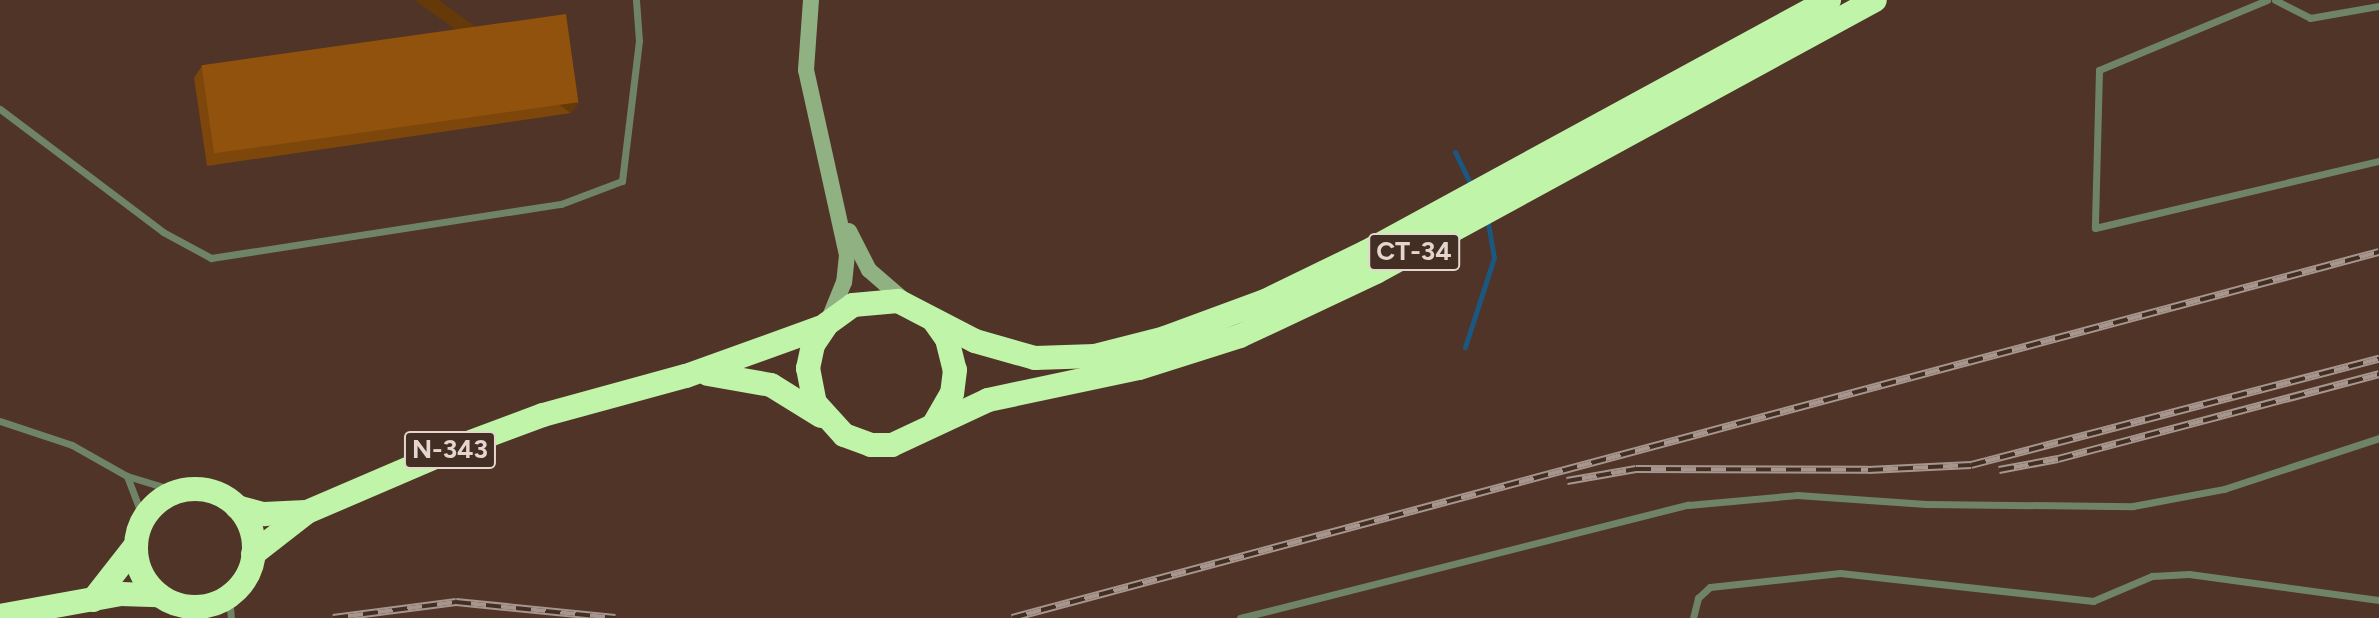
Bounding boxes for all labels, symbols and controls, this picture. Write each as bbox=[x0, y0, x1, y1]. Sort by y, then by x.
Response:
road number: CT-34 bbox=[1368, 230, 1460, 274]
road number: N-343 bbox=[402, 428, 498, 472]

